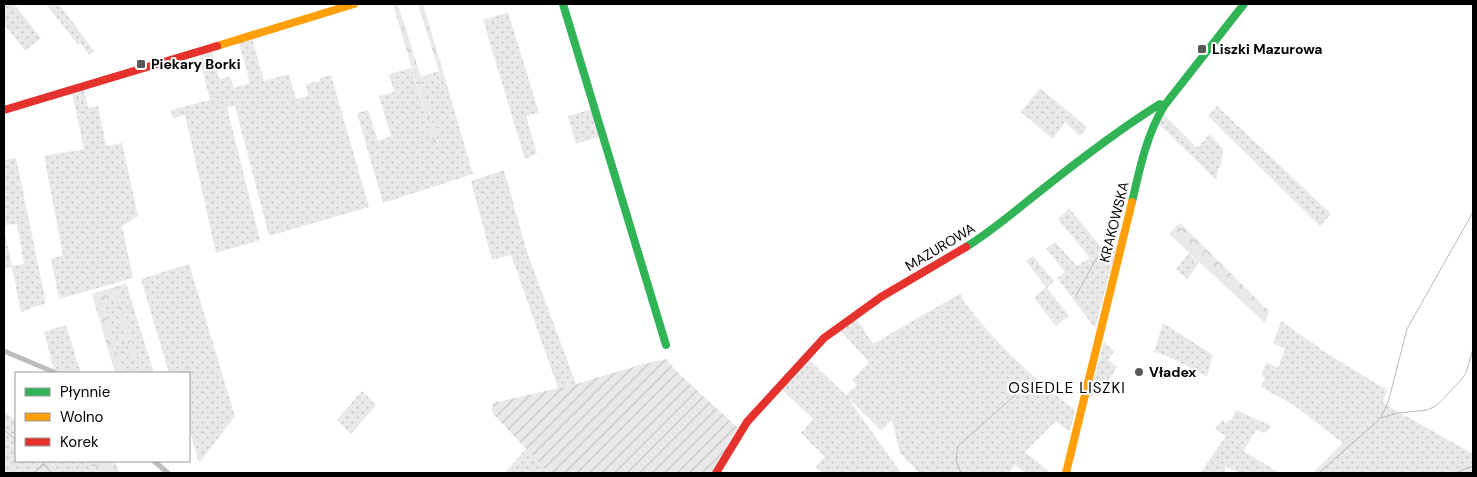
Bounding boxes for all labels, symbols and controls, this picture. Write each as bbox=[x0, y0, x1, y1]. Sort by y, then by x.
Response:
place label: Liszki Mazurowa bbox=[1212, 40, 1323, 58]
marker: Liszki Mazurowa bbox=[1196, 43, 1208, 55]
place label: Piekary Borki bbox=[151, 55, 241, 73]
marker: Piekary Borki bbox=[135, 58, 147, 70]
street label: KRAKOWSKA bbox=[1095, 180, 1133, 264]
street label: MAZUROWA bbox=[902, 219, 978, 275]
place label: Vładex bbox=[1149, 363, 1196, 381]
marker: Vładex bbox=[1133, 366, 1145, 378]
legend bbox=[15, 372, 190, 462]
district label: OSIEDLE LISZKI bbox=[1008, 378, 1126, 398]
text: Płynnie bbox=[60, 382, 110, 402]
text: Wolno bbox=[60, 407, 104, 427]
text: Korek bbox=[60, 432, 99, 452]

